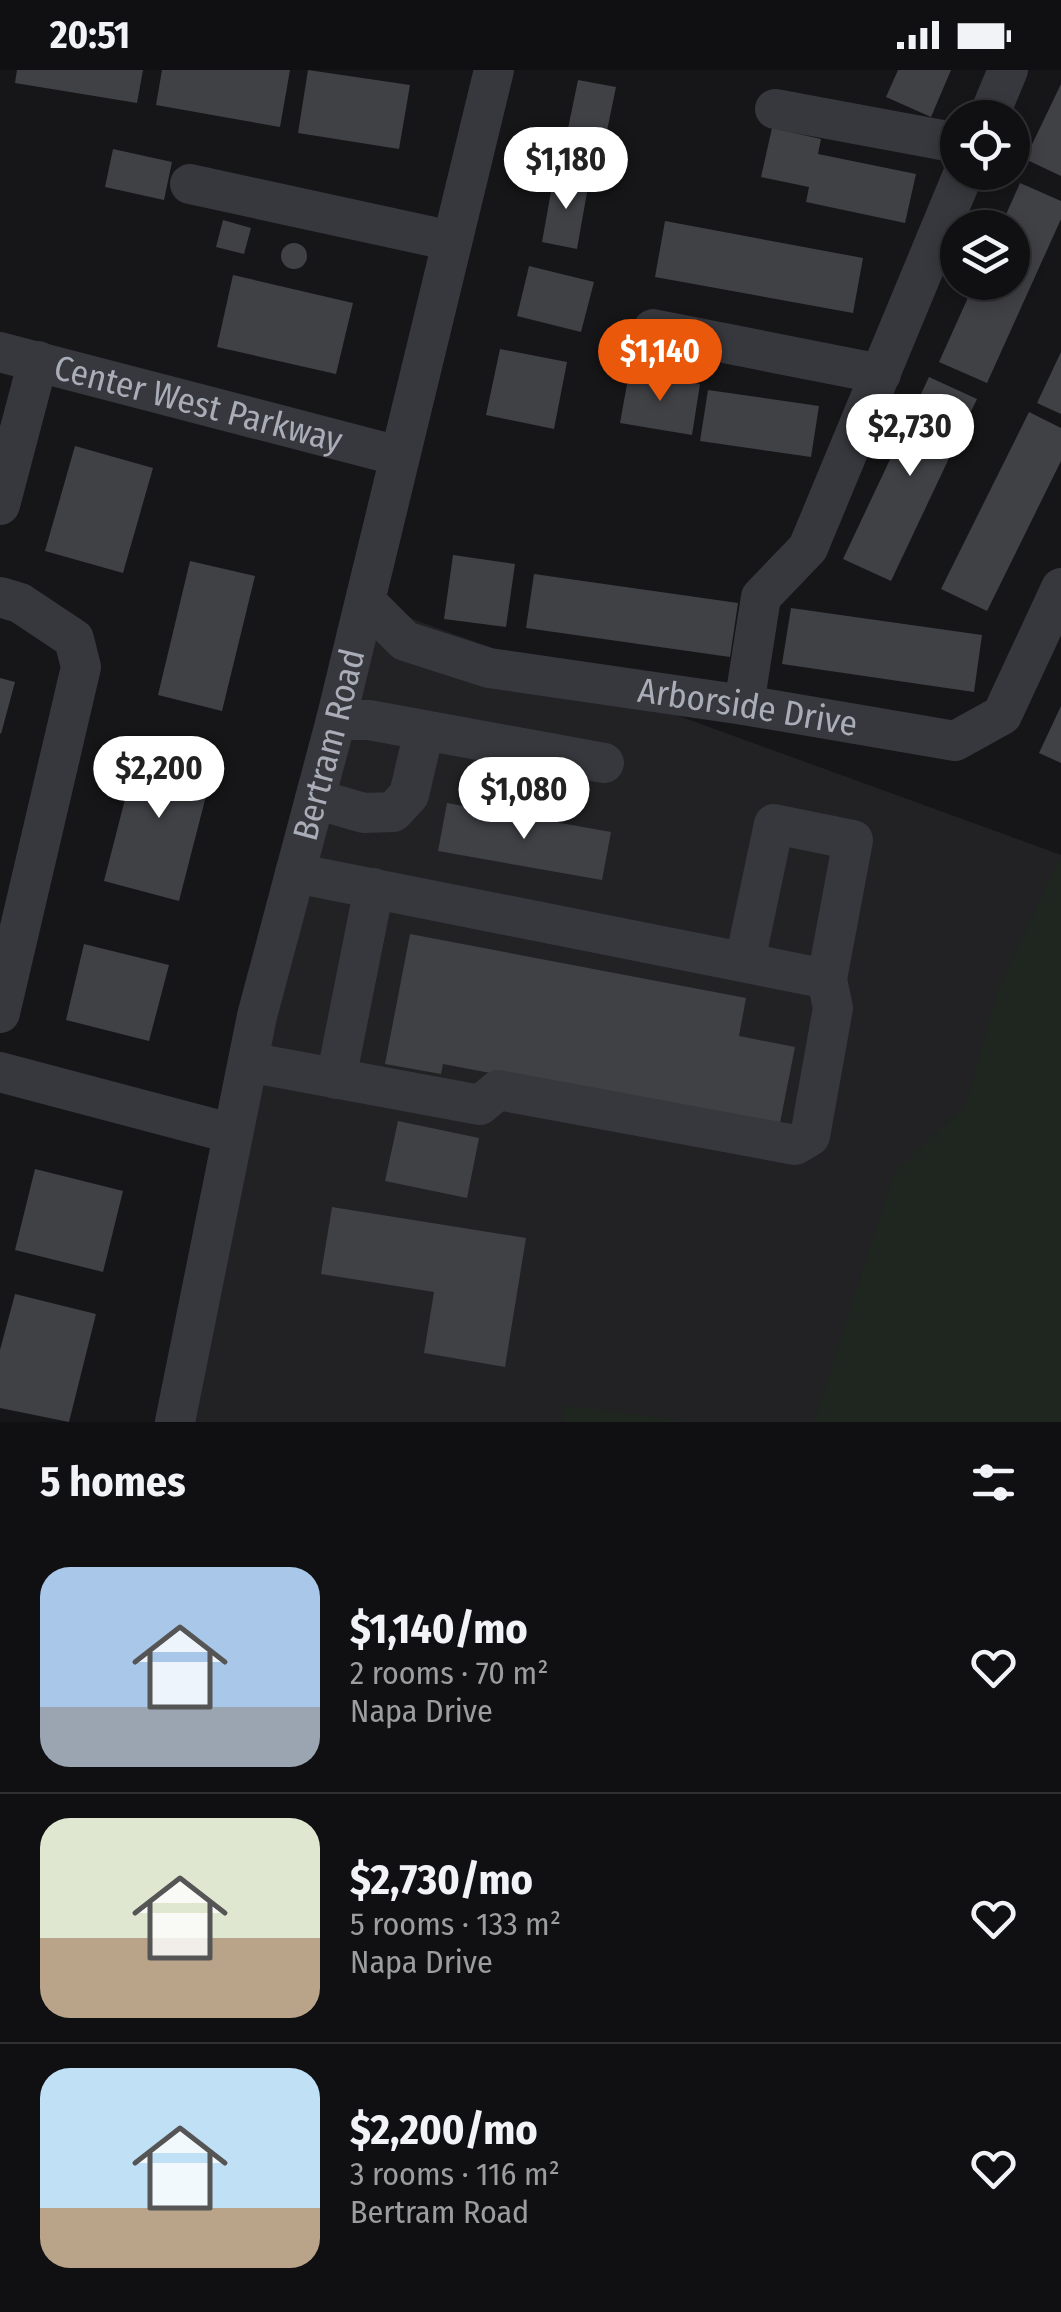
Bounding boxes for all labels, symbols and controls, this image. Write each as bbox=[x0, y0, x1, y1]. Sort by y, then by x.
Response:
text: 20:51 bbox=[50, 12, 130, 58]
map controls bbox=[940, 100, 1030, 300]
button: locate bbox=[940, 100, 1030, 190]
pin: $1,180 bbox=[485, 127, 647, 212]
text: $1,180 bbox=[526, 140, 606, 178]
button: layers bbox=[940, 210, 1030, 300]
pin: $1,140 bbox=[579, 319, 741, 404]
text: $1,140 bbox=[620, 332, 700, 370]
street label: Center West Parkway bbox=[50, 346, 347, 461]
pin: $2,730 bbox=[829, 394, 991, 479]
text: $2,730 bbox=[868, 407, 952, 445]
street label: Bertram Road bbox=[284, 645, 374, 845]
street label: Arborside Drive bbox=[635, 669, 861, 745]
pin: $2,200 bbox=[78, 736, 240, 821]
text: $2,200 bbox=[115, 749, 203, 787]
pin: $1,080 bbox=[443, 757, 605, 842]
text: $1,080 bbox=[481, 770, 567, 808]
icon: filters bbox=[966, 1455, 1021, 1510]
text: 5 homes bbox=[40, 1457, 186, 1507]
text: $1,140/mo bbox=[350, 1604, 528, 1654]
icon: home bbox=[120, 1607, 240, 1727]
icon: heart bbox=[966, 1640, 1021, 1695]
text: 2 rooms · 70 m² bbox=[350, 1654, 549, 1692]
text: Napa Drive bbox=[350, 1692, 493, 1730]
text: $2,730/mo bbox=[350, 1855, 533, 1905]
icon: home bbox=[120, 1858, 240, 1978]
icon: heart bbox=[966, 1891, 1021, 1946]
text: 5 rooms · 133 m² bbox=[350, 1905, 561, 1943]
text: Napa Drive bbox=[350, 1943, 493, 1981]
text: $2,200/mo bbox=[350, 2105, 538, 2155]
icon: home bbox=[120, 2108, 240, 2228]
icon: heart bbox=[966, 2141, 1021, 2196]
text: 3 rooms · 116 m² bbox=[350, 2155, 560, 2193]
text: Bertram Road bbox=[350, 2193, 529, 2231]

